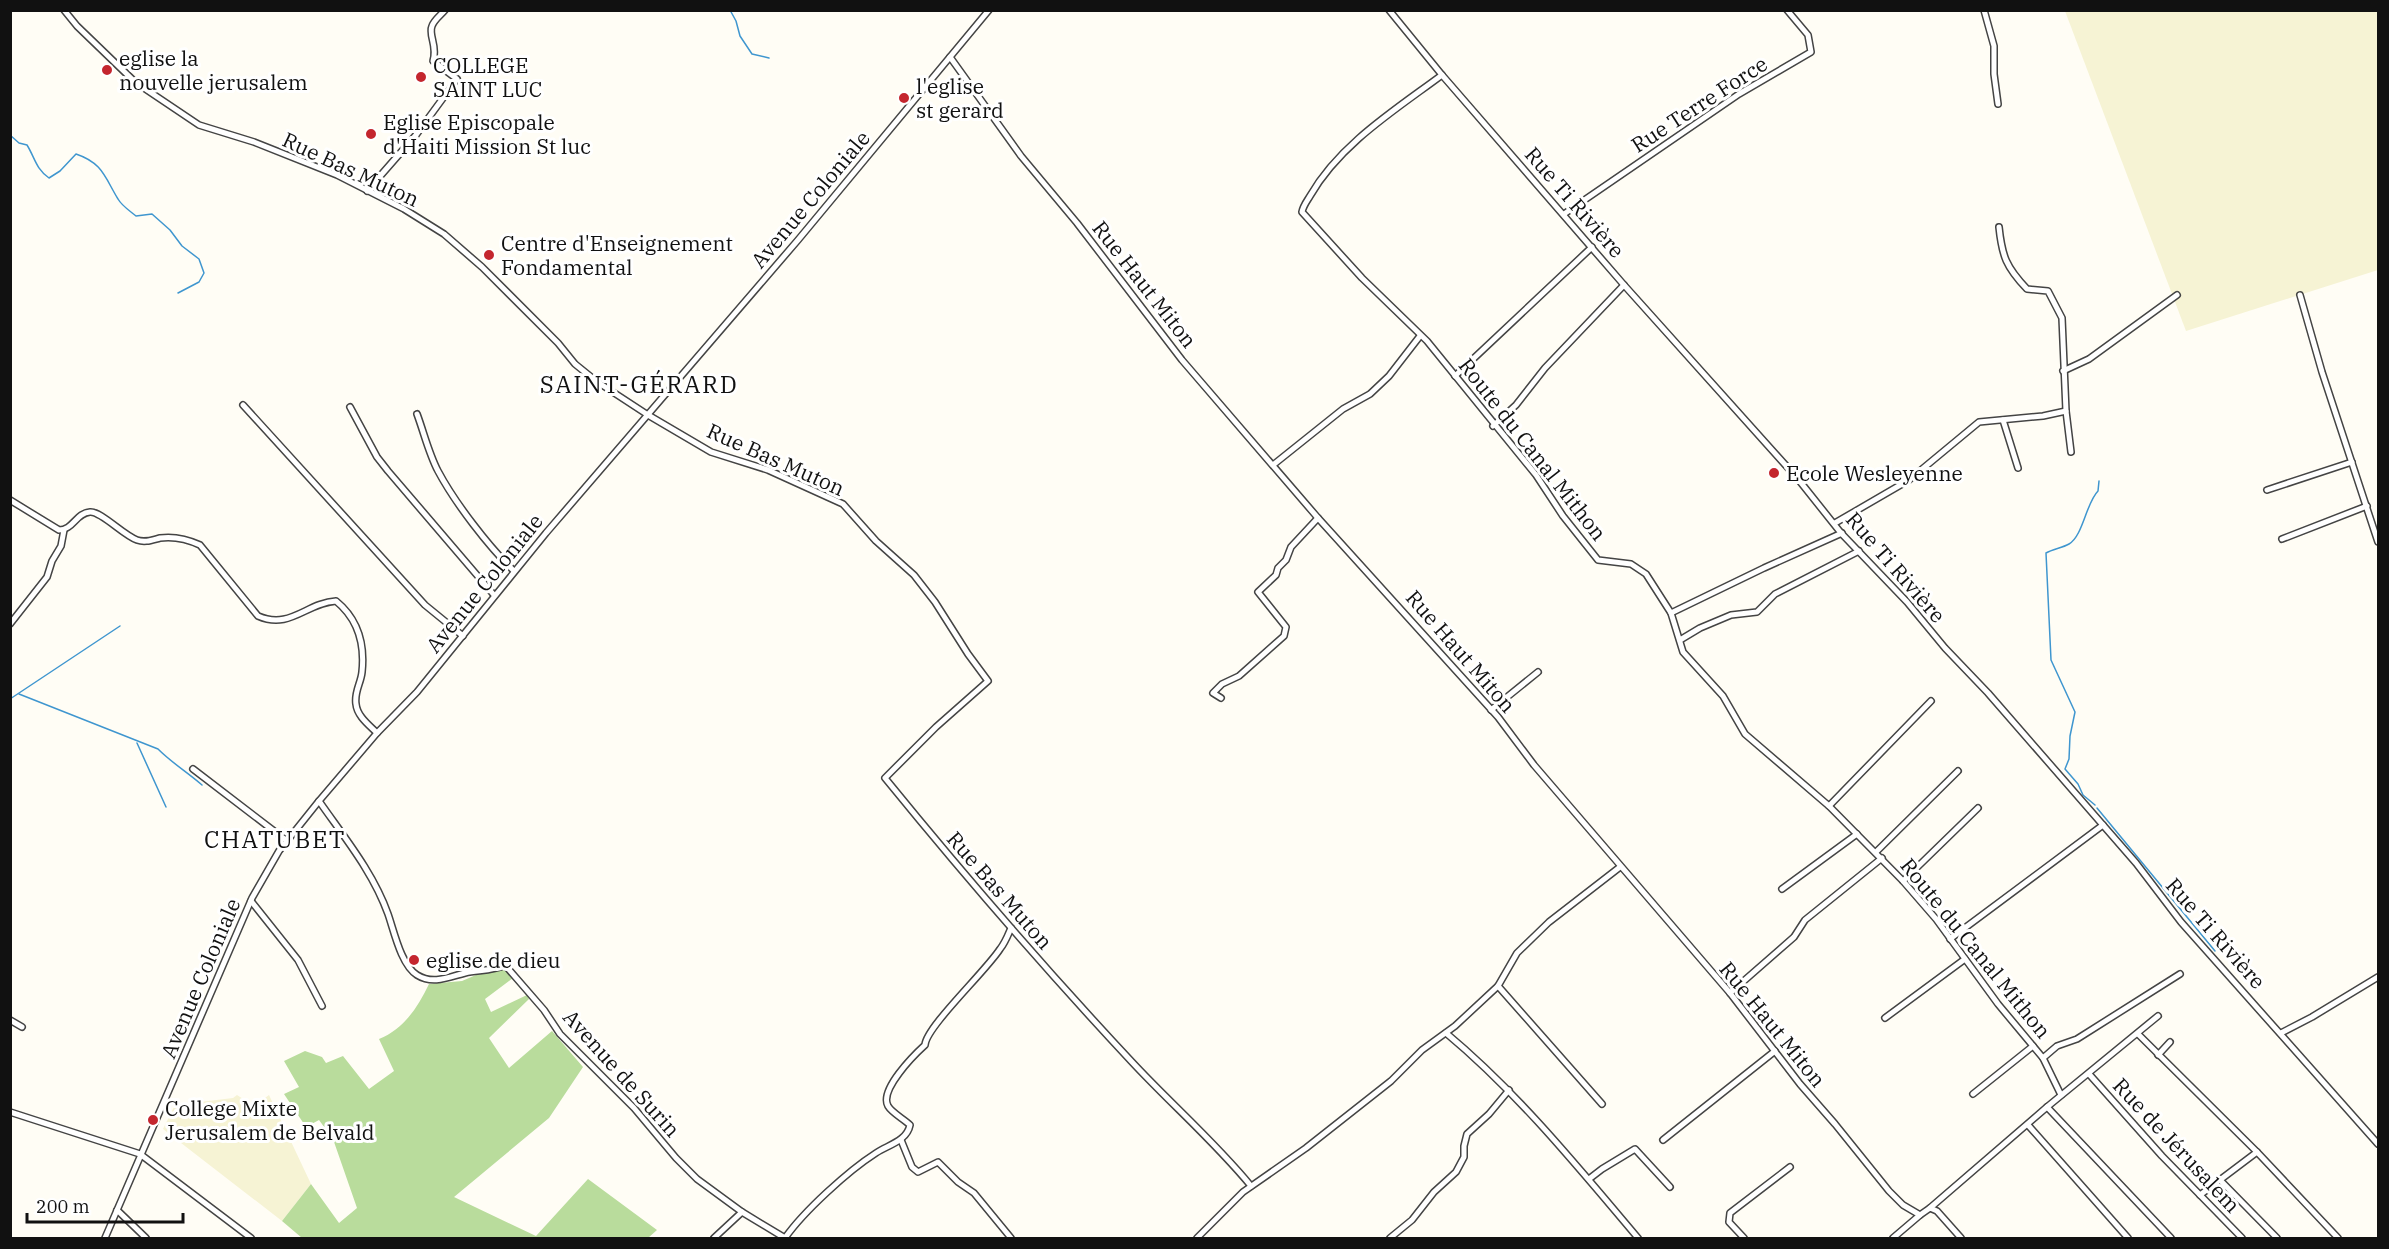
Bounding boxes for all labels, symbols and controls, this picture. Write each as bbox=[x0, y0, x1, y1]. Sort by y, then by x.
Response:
place label: eglise la nouvelle jerusalem bbox=[119, 44, 308, 96]
street label: Rue Terre Force bbox=[1625, 49, 1773, 159]
place label: COLLEGE SAINT LUC bbox=[433, 51, 542, 103]
marker: eglise la nouvelle jerusalem bbox=[100, 63, 114, 77]
marker: COLLEGE SAINT LUC bbox=[414, 70, 428, 84]
place label: l'eglise st gerard bbox=[916, 72, 1004, 124]
marker: l'eglise st gerard bbox=[897, 91, 911, 105]
place label: Eglise Episcopale d'Haiti Mission St luc bbox=[383, 108, 591, 160]
street label: Avenue Coloniale bbox=[744, 124, 876, 274]
street label: Rue Bas Muton bbox=[278, 125, 424, 213]
marker: Eglise Episcopale d'Haiti Mission St luc bbox=[364, 127, 378, 141]
street label: Rue Ti Rivière bbox=[1519, 140, 1631, 264]
street label: Rue Haut Miton bbox=[1087, 215, 1203, 353]
place label: Centre d'Enseignement Fondamental bbox=[501, 229, 733, 281]
marker: Centre d'Enseignement Fondamental bbox=[482, 248, 496, 262]
street label: Route du Canal Mithon bbox=[1453, 352, 1613, 546]
district label: SAINT-GÉRARD bbox=[540, 368, 738, 400]
street label: Rue Bas Muton bbox=[703, 416, 849, 502]
place label: Ecole Wesleyenne bbox=[1786, 459, 1963, 487]
marker: Ecole Wesleyenne bbox=[1767, 466, 1781, 480]
street label: Rue Ti Rivière bbox=[1840, 505, 1952, 629]
street label: Avenue Coloniale bbox=[419, 508, 549, 658]
street label: Rue Haut Miton bbox=[1400, 584, 1522, 718]
district label: CHATUBET bbox=[204, 823, 346, 855]
street label: Rue Bas Muton bbox=[941, 825, 1059, 955]
street label: Route du Canal Mithon bbox=[1894, 852, 2058, 1044]
street label: Rue Ti Rivière bbox=[2160, 871, 2272, 995]
street label: Avenue Coloniale bbox=[154, 894, 246, 1062]
place label: eglise de dieu bbox=[426, 946, 561, 974]
marker: eglise de dieu bbox=[407, 953, 421, 967]
street label: Rue Haut Miton bbox=[1714, 955, 1832, 1093]
street label: Avenue de Surin bbox=[557, 1003, 687, 1143]
street label: Rue de Jérusalem bbox=[2107, 1072, 2247, 1218]
place label: College Mixte Jerusalem de Belvald bbox=[165, 1094, 375, 1146]
marker: College Mixte Jerusalem de Belvald bbox=[146, 1113, 160, 1127]
scale bar bbox=[27, 1186, 183, 1224]
text: 200 m bbox=[36, 1195, 90, 1218]

